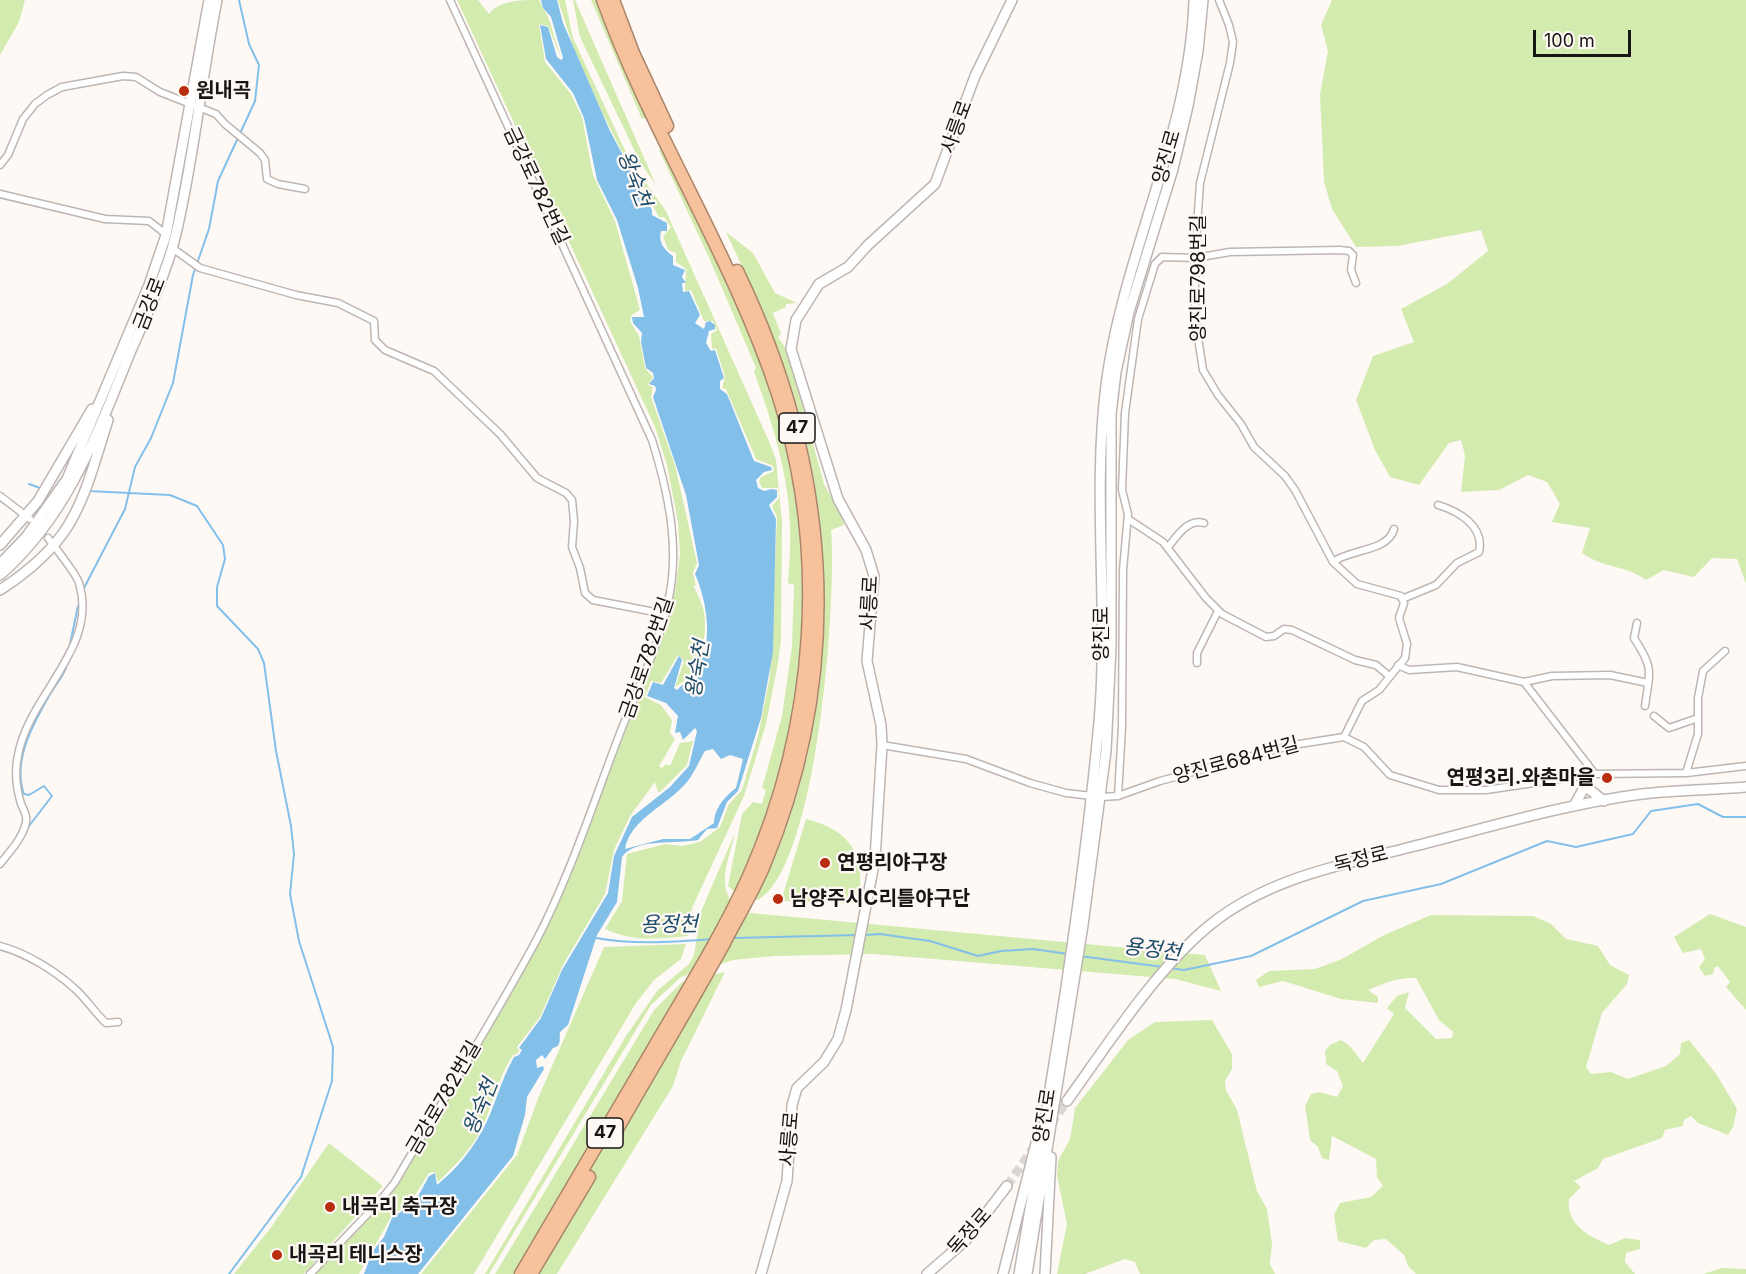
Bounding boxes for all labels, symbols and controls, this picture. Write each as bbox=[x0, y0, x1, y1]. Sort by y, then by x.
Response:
scale bar bbox=[1536, 18, 1634, 56]
text: 100 m bbox=[1544, 30, 1595, 51]
place label: 원내곡 bbox=[196, 79, 251, 103]
marker: 원내곡 bbox=[177, 84, 191, 98]
street label: 사릉로 bbox=[936, 97, 978, 157]
street label: 금강로782번길 bbox=[498, 123, 574, 249]
street label: 양진로 bbox=[1148, 127, 1186, 187]
water label: 왕숙천 bbox=[612, 147, 656, 211]
street label: 양진로798번길 bbox=[1187, 214, 1211, 342]
street label: 금강로 bbox=[129, 274, 171, 334]
road number: 47 bbox=[779, 413, 815, 443]
street label: 사릉로 bbox=[857, 575, 883, 631]
street label: 금강로782번길 bbox=[615, 594, 679, 722]
street label: 양진로 bbox=[1090, 606, 1114, 662]
water label: 왕숙천 bbox=[681, 638, 715, 700]
street label: 양진로684번길 bbox=[1170, 733, 1302, 789]
place label: 연평3리.와촌마을 bbox=[1447, 766, 1595, 790]
marker: 연평3리.와촌마을 bbox=[1600, 771, 1614, 785]
street label: 독정로 bbox=[1331, 842, 1391, 878]
place label: 연평리야구장 bbox=[837, 851, 947, 875]
marker: 연평리야구장 bbox=[818, 856, 832, 870]
place label: 남양주시C리틀야구단 bbox=[790, 887, 970, 911]
marker: 남양주시C리틀야구단 bbox=[771, 892, 785, 906]
water label: 용정천 bbox=[640, 912, 698, 938]
water label: 용정천 bbox=[1122, 934, 1182, 966]
street label: 금강로782번길 bbox=[402, 1037, 486, 1159]
water label: 왕숙천 bbox=[458, 1075, 504, 1139]
street label: 양진로 bbox=[1029, 1087, 1061, 1145]
street label: 사릉로 bbox=[776, 1110, 804, 1168]
road number: 47 bbox=[587, 1118, 623, 1148]
place label: 내곡리 축구장 bbox=[342, 1195, 457, 1219]
marker: 내곡리 축구장 bbox=[323, 1200, 337, 1214]
street label: 독정로 bbox=[943, 1203, 997, 1261]
place label: 내곡리 테니스장 bbox=[289, 1243, 423, 1267]
marker: 내곡리 테니스장 bbox=[270, 1248, 284, 1262]

